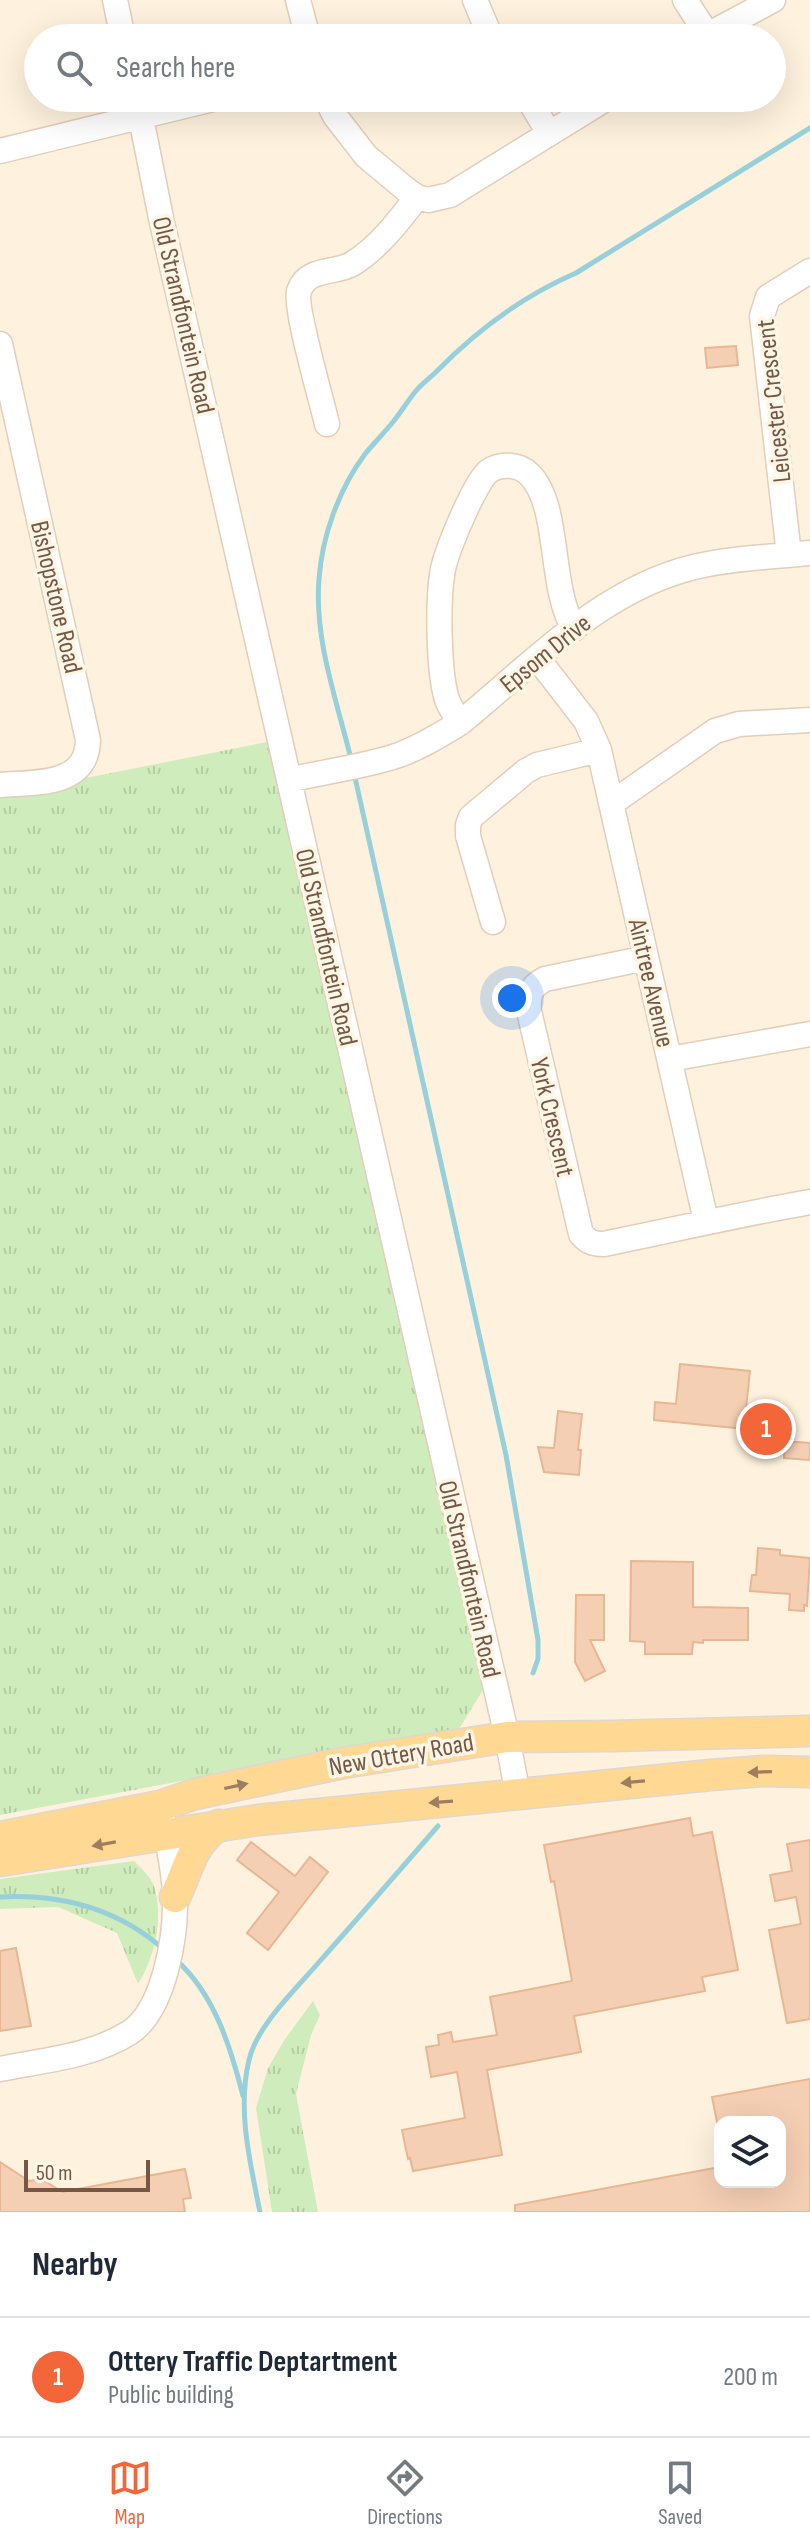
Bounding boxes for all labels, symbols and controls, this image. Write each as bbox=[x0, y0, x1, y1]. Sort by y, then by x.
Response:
search box bbox=[24, 24, 786, 112]
icon: search bbox=[52, 46, 96, 90]
text: Search here bbox=[116, 50, 235, 86]
street label: Old Strandfontein Road bbox=[145, 214, 220, 417]
street label: Leicester Crescent bbox=[751, 318, 798, 484]
street label: Bishopstone Road bbox=[23, 518, 88, 676]
street label: Epsom Drive bbox=[494, 608, 598, 700]
street label: Old Strandfontein Road bbox=[288, 846, 363, 1049]
street label: Aintree Avenue bbox=[620, 915, 680, 1051]
your location bbox=[492, 978, 532, 1018]
street label: York Crescent bbox=[523, 1055, 580, 1180]
pin: 1 bbox=[740, 1399, 792, 1459]
street label: Old Strandfontein Road bbox=[431, 1478, 506, 1681]
street label: New Ottery Road bbox=[326, 1728, 476, 1783]
one-way arrow bbox=[747, 1766, 772, 1779]
one-way arrow bbox=[620, 1776, 645, 1789]
one-way arrow bbox=[223, 1779, 248, 1792]
one-way arrow bbox=[428, 1796, 453, 1809]
one-way arrow bbox=[92, 1838, 117, 1850]
map controls bbox=[714, 2116, 786, 2188]
button: layers bbox=[714, 2116, 786, 2188]
scale bar bbox=[24, 2156, 150, 2192]
text: 50 m bbox=[36, 2160, 72, 2187]
text: Nearby bbox=[32, 2244, 118, 2285]
text: Ottery Traffic Deptartment bbox=[108, 2344, 397, 2380]
text: 1 bbox=[53, 2362, 63, 2393]
text: 200 m bbox=[723, 2362, 778, 2393]
text: Public building bbox=[108, 2380, 234, 2411]
tab: Map bbox=[108, 2456, 152, 2531]
tab: Directions bbox=[367, 2456, 443, 2531]
tab: Saved bbox=[658, 2456, 702, 2531]

